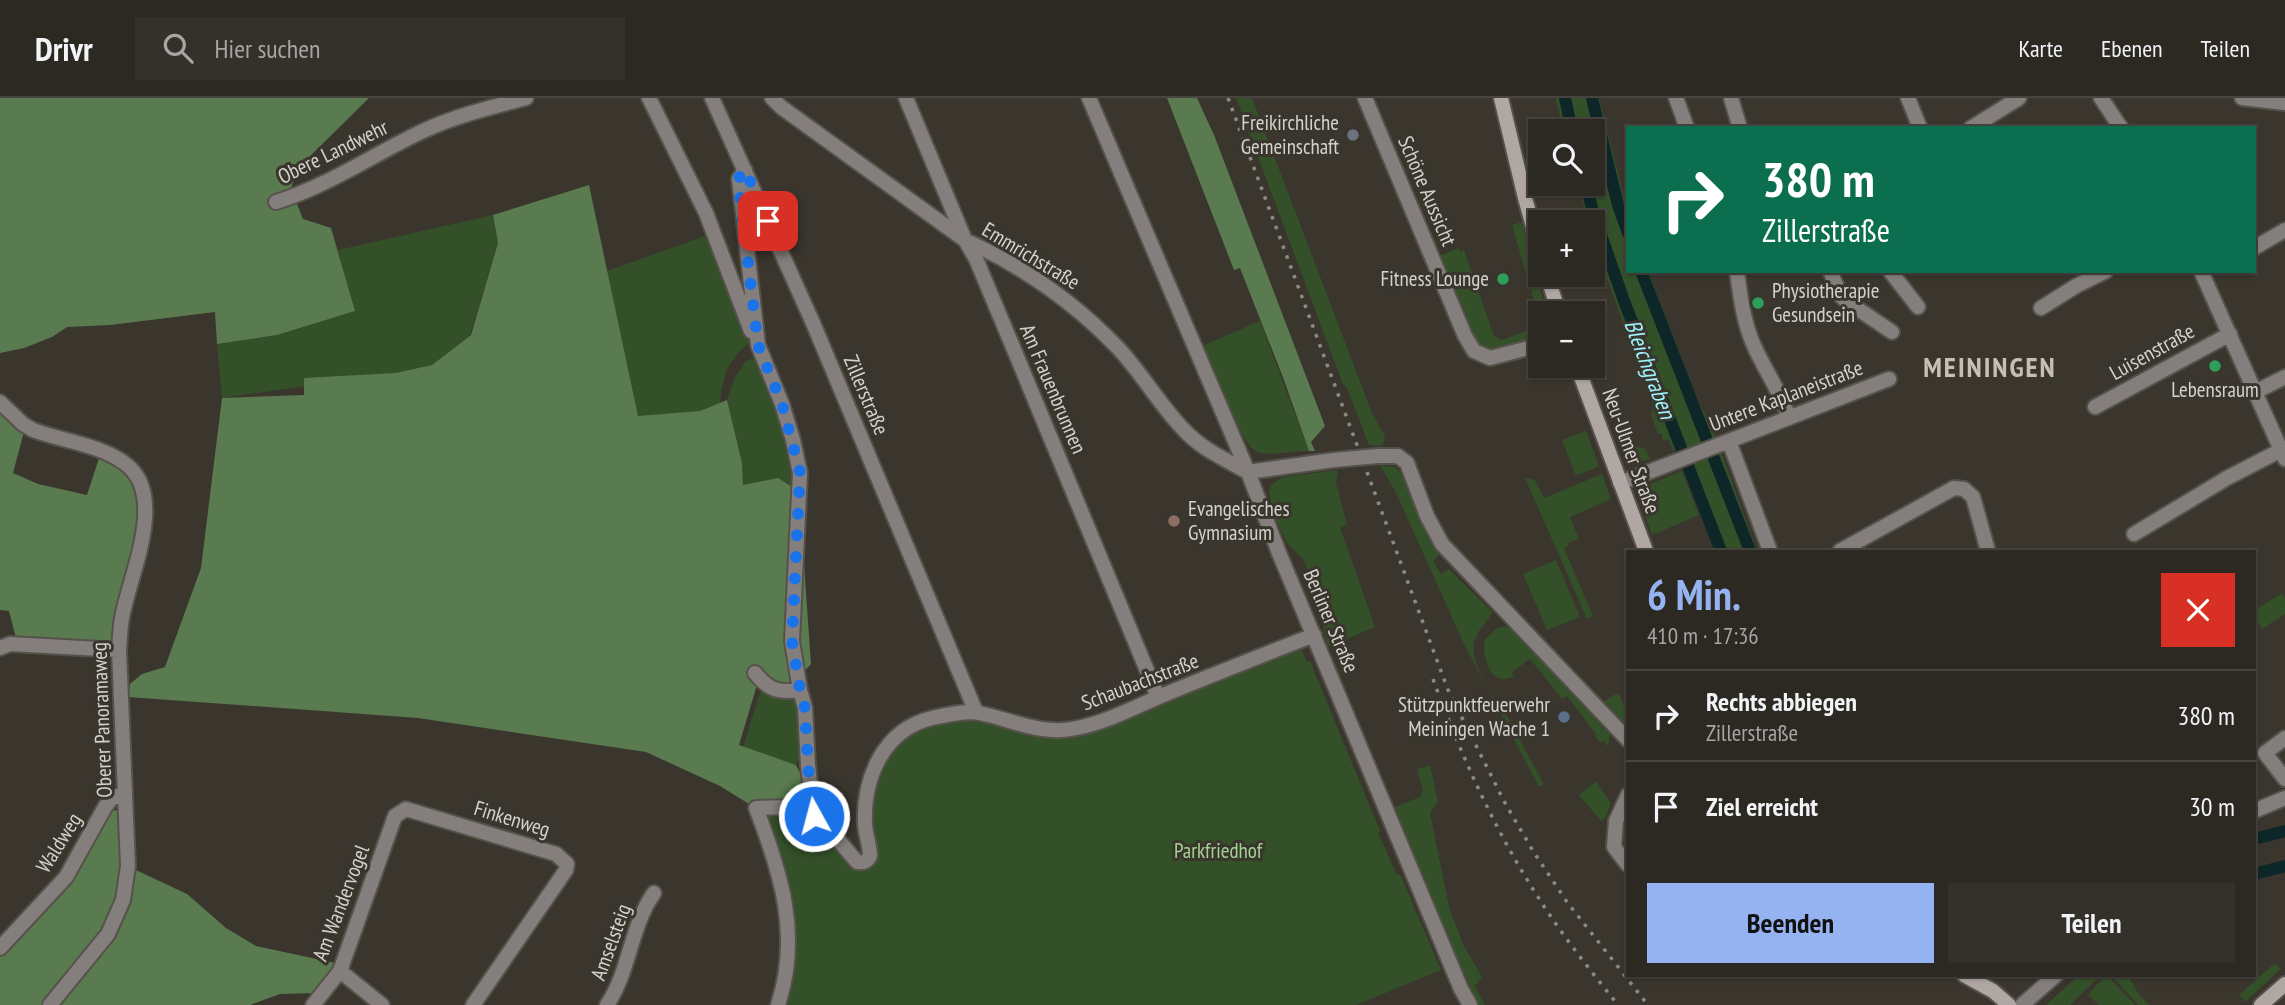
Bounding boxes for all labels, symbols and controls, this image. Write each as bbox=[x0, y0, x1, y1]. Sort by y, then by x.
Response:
search box bbox=[135, 17, 625, 80]
text: Drivr bbox=[35, 27, 93, 70]
icon: search bbox=[159, 29, 197, 67]
text: Hier suchen bbox=[215, 32, 320, 65]
text: Karte bbox=[2019, 33, 2063, 64]
text: Ebenen bbox=[2101, 33, 2163, 64]
text: Teilen bbox=[2201, 33, 2250, 64]
place label: Freikirchliche Gemeinschaft bbox=[1241, 109, 1339, 160]
street label: Obere Landwehr bbox=[273, 113, 392, 190]
map controls bbox=[1528, 119, 1605, 378]
button: search bbox=[1528, 119, 1605, 196]
marker: Freikirchliche Gemeinschaft bbox=[1345, 127, 1361, 143]
street label: Schöne Aussicht bbox=[1392, 132, 1463, 250]
text: 380 m bbox=[1762, 147, 1875, 211]
icon: right bbox=[1647, 154, 1738, 245]
pin bbox=[738, 191, 798, 251]
icon: arrive bbox=[749, 202, 787, 240]
text: Zillerstraße bbox=[1762, 209, 1890, 251]
button: + bbox=[1528, 210, 1605, 287]
street label: Emmrichstraße bbox=[977, 216, 1085, 295]
place label: Fitness Lounge bbox=[1381, 265, 1489, 292]
marker: Fitness Lounge bbox=[1495, 271, 1511, 287]
place label: Physiotherapie Gesundsein bbox=[1772, 277, 1880, 328]
marker: Physiotherapie Gesundsein bbox=[1750, 295, 1766, 311]
button: − bbox=[1528, 301, 1605, 378]
water label: Bleichgraben bbox=[1618, 315, 1683, 424]
street label: Luisenstraße bbox=[2105, 317, 2199, 386]
street label: Am Frauenbrunnen bbox=[1014, 320, 1093, 458]
district label: MEININGEN bbox=[1923, 348, 2057, 385]
street label: Zillerstraße bbox=[838, 351, 895, 439]
street label: Untere Kaplaneistraße bbox=[1705, 354, 1866, 437]
marker: Lebensraum bbox=[2207, 358, 2223, 374]
place label: Lebensraum bbox=[2171, 376, 2259, 403]
street label: Neu-Ulmer Straße bbox=[1596, 384, 1667, 517]
place label: Evangelisches Gymnasium bbox=[1188, 495, 1290, 546]
marker: Evangelisches Gymnasium bbox=[1166, 513, 1182, 529]
street label: Berliner Straße bbox=[1298, 565, 1365, 677]
text: 6 Min. bbox=[1647, 567, 1741, 622]
button: close bbox=[2161, 573, 2235, 647]
text: 410 m · 17:36 bbox=[1647, 621, 1759, 650]
street label: Oberer Panoramaweg bbox=[85, 642, 118, 798]
street label: Schaubachstraße bbox=[1077, 647, 1202, 716]
text: Rechts abbiegen bbox=[1706, 685, 1857, 718]
place label: Stützpunktfeuerwehr Meiningen Wache 1 bbox=[1398, 691, 1550, 742]
icon: right bbox=[1647, 697, 1685, 735]
text: 380 m bbox=[2177, 699, 2235, 732]
marker: Stützpunktfeuerwehr Meiningen Wache 1 bbox=[1556, 709, 1572, 725]
text: Zillerstraße bbox=[1706, 718, 1798, 747]
position arrow bbox=[777, 779, 851, 853]
icon: arrive bbox=[1647, 788, 1685, 826]
text: Ziel erreicht bbox=[1706, 790, 1818, 823]
text: 30 m bbox=[2189, 790, 2235, 823]
street label: Finkenweg bbox=[471, 794, 553, 843]
street label: Waldweg bbox=[30, 808, 87, 878]
park label: Parkfriedhof bbox=[1174, 837, 1263, 864]
street label: Am Wandervogel bbox=[306, 841, 375, 965]
button: Beenden bbox=[1647, 883, 1934, 963]
button: Teilen bbox=[1948, 883, 2235, 963]
street label: Amselsteig bbox=[584, 900, 637, 984]

